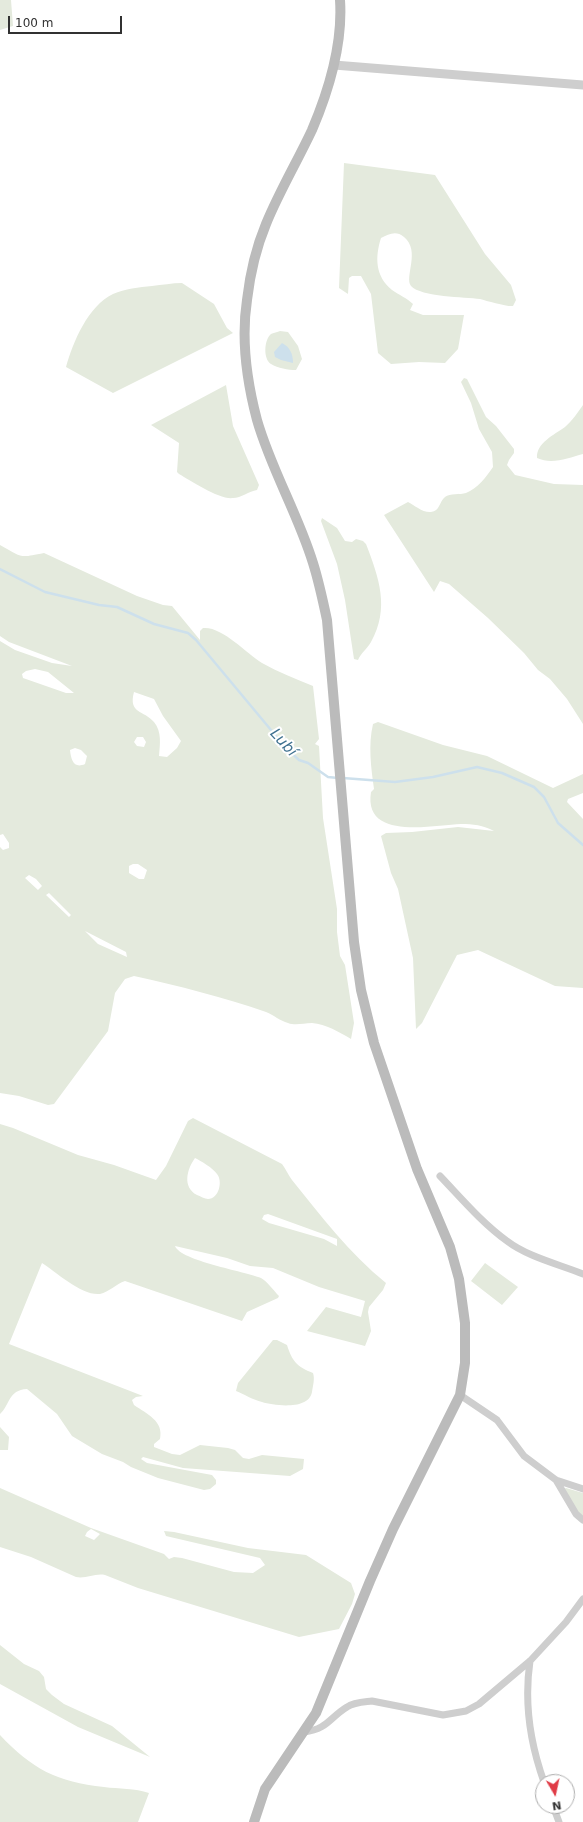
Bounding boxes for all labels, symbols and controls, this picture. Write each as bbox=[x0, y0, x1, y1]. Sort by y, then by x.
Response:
scale bar bbox=[10, 8, 124, 34]
text: 100 m bbox=[15, 16, 53, 30]
water label: Lubí bbox=[266, 725, 300, 761]
north arrow bbox=[535, 1774, 575, 1814]
text: N bbox=[551, 1798, 562, 1812]

